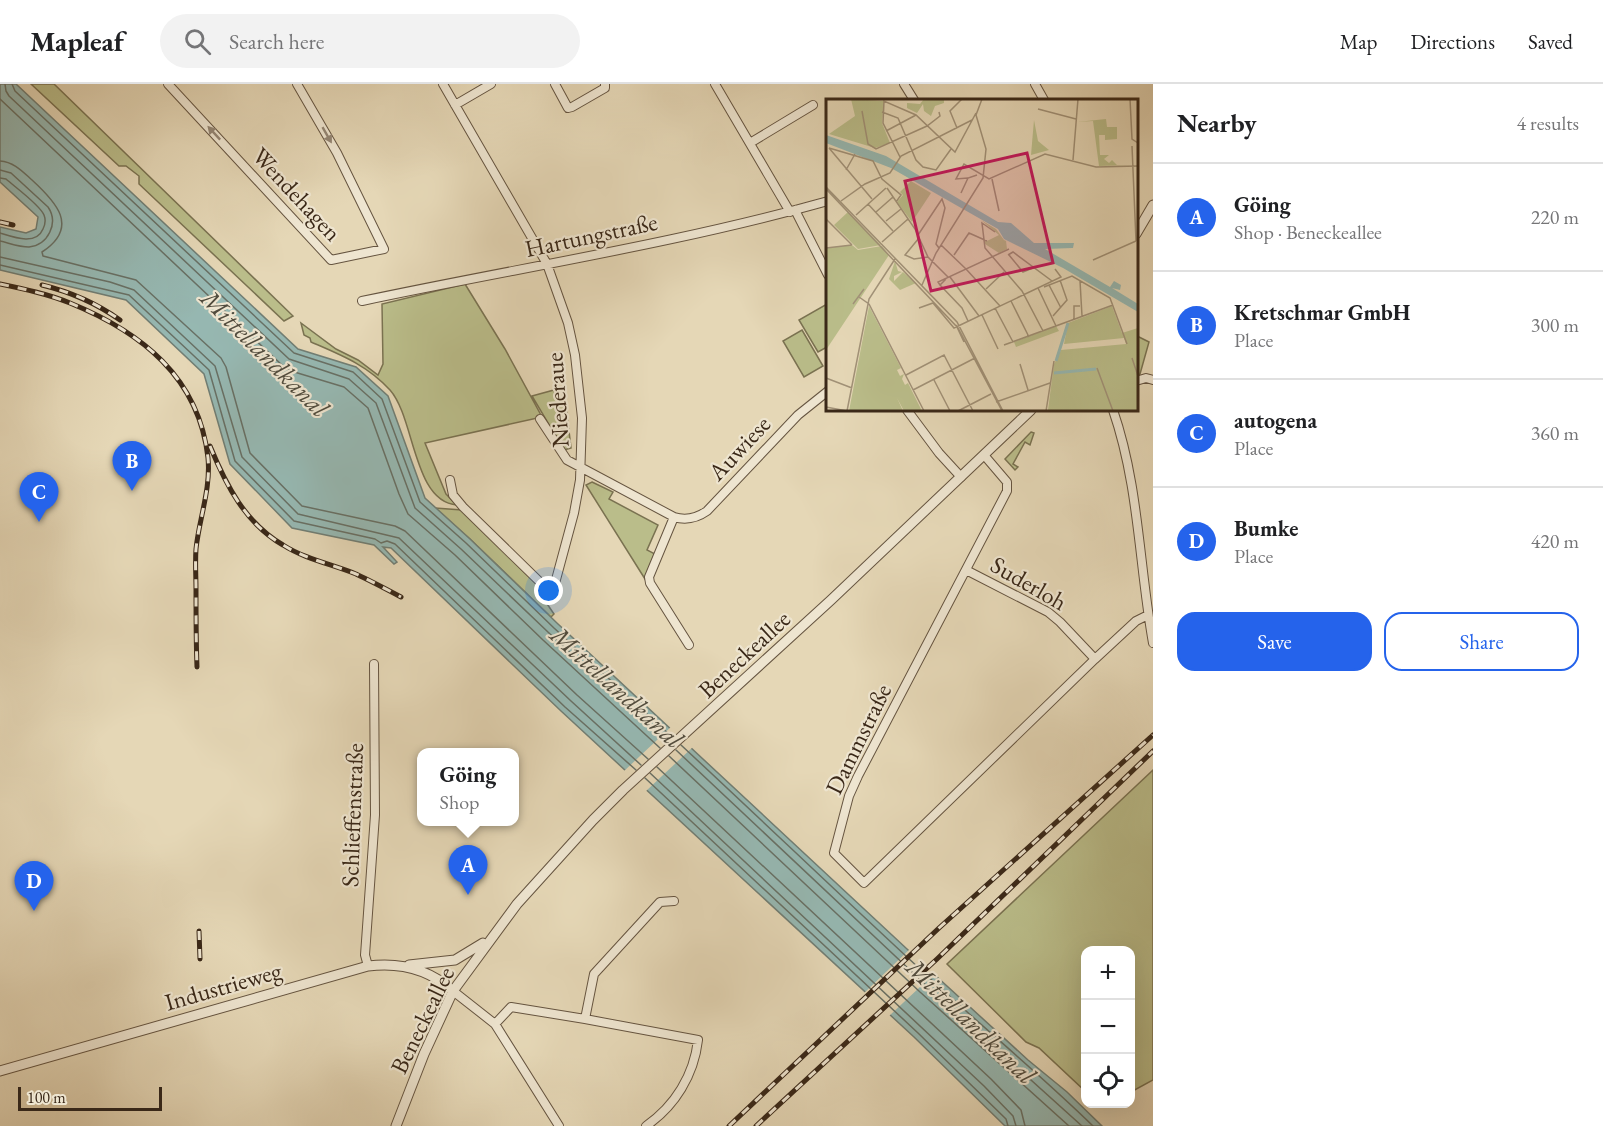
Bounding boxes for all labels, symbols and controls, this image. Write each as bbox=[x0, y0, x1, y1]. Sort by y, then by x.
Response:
search box bbox=[160, 14, 580, 68]
text: Mapleaf bbox=[30, 23, 124, 59]
icon: search bbox=[181, 25, 214, 58]
text: Search here bbox=[229, 27, 324, 56]
text: Map bbox=[1340, 28, 1377, 55]
text: Directions bbox=[1410, 28, 1495, 55]
text: Saved bbox=[1528, 28, 1573, 55]
inset map bbox=[826, 99, 1138, 411]
text: Nearby bbox=[1177, 106, 1257, 140]
text: 4 results bbox=[1516, 110, 1579, 136]
one-way arrow bbox=[207, 126, 221, 141]
one-way arrow bbox=[322, 126, 332, 143]
street label: Wendehagen bbox=[246, 140, 349, 248]
text: Göing bbox=[1234, 190, 1291, 219]
text: A bbox=[1189, 204, 1204, 230]
text: 220 m bbox=[1531, 204, 1579, 230]
street label: Hartungstraße bbox=[522, 206, 660, 264]
text: Shop · Beneckeallee bbox=[1234, 219, 1382, 245]
water label: Mittellandkanal bbox=[192, 280, 337, 425]
text: Kretschmar GmbH bbox=[1234, 298, 1410, 327]
text: B bbox=[1190, 312, 1203, 338]
text: 300 m bbox=[1531, 312, 1579, 338]
text: Place bbox=[1234, 327, 1273, 353]
street label: Niederaue bbox=[538, 351, 576, 449]
text: autogena bbox=[1234, 406, 1317, 435]
street label: Auwiese bbox=[700, 409, 777, 488]
text: C bbox=[1189, 420, 1204, 446]
text: 360 m bbox=[1531, 420, 1579, 446]
text: Place bbox=[1234, 435, 1273, 461]
pin: B bbox=[112, 442, 152, 491]
pin: C bbox=[20, 472, 58, 522]
text: Bumke bbox=[1234, 514, 1298, 543]
text: D bbox=[1189, 528, 1204, 554]
text: 420 m bbox=[1531, 528, 1579, 554]
text: Place bbox=[1234, 543, 1273, 569]
street label: Suderloh bbox=[985, 549, 1073, 617]
your location bbox=[534, 576, 563, 605]
street label: Beneckeallee bbox=[691, 603, 797, 705]
button: Save bbox=[1177, 612, 1372, 671]
button: Share bbox=[1384, 612, 1579, 671]
water label: Mittellandkanal bbox=[542, 617, 691, 756]
street label: Dammstraße bbox=[818, 679, 898, 799]
street label: Schlieffenstraße bbox=[334, 743, 370, 887]
popup bbox=[417, 748, 519, 826]
text: Göing bbox=[440, 760, 496, 789]
text: Shop bbox=[440, 789, 479, 815]
pin: A bbox=[448, 846, 488, 895]
pin: D bbox=[15, 862, 54, 911]
map controls bbox=[1081, 946, 1135, 1108]
button: + bbox=[1081, 946, 1135, 1000]
water label: Mittellandkanal bbox=[897, 949, 1044, 1092]
street label: Industrieweg bbox=[161, 954, 285, 1017]
street label: Beneckeallee bbox=[383, 961, 461, 1079]
button: − bbox=[1081, 1000, 1135, 1054]
button: locate bbox=[1081, 1054, 1135, 1108]
scale bar bbox=[18, 1084, 162, 1112]
text: 100 m bbox=[27, 1087, 66, 1108]

